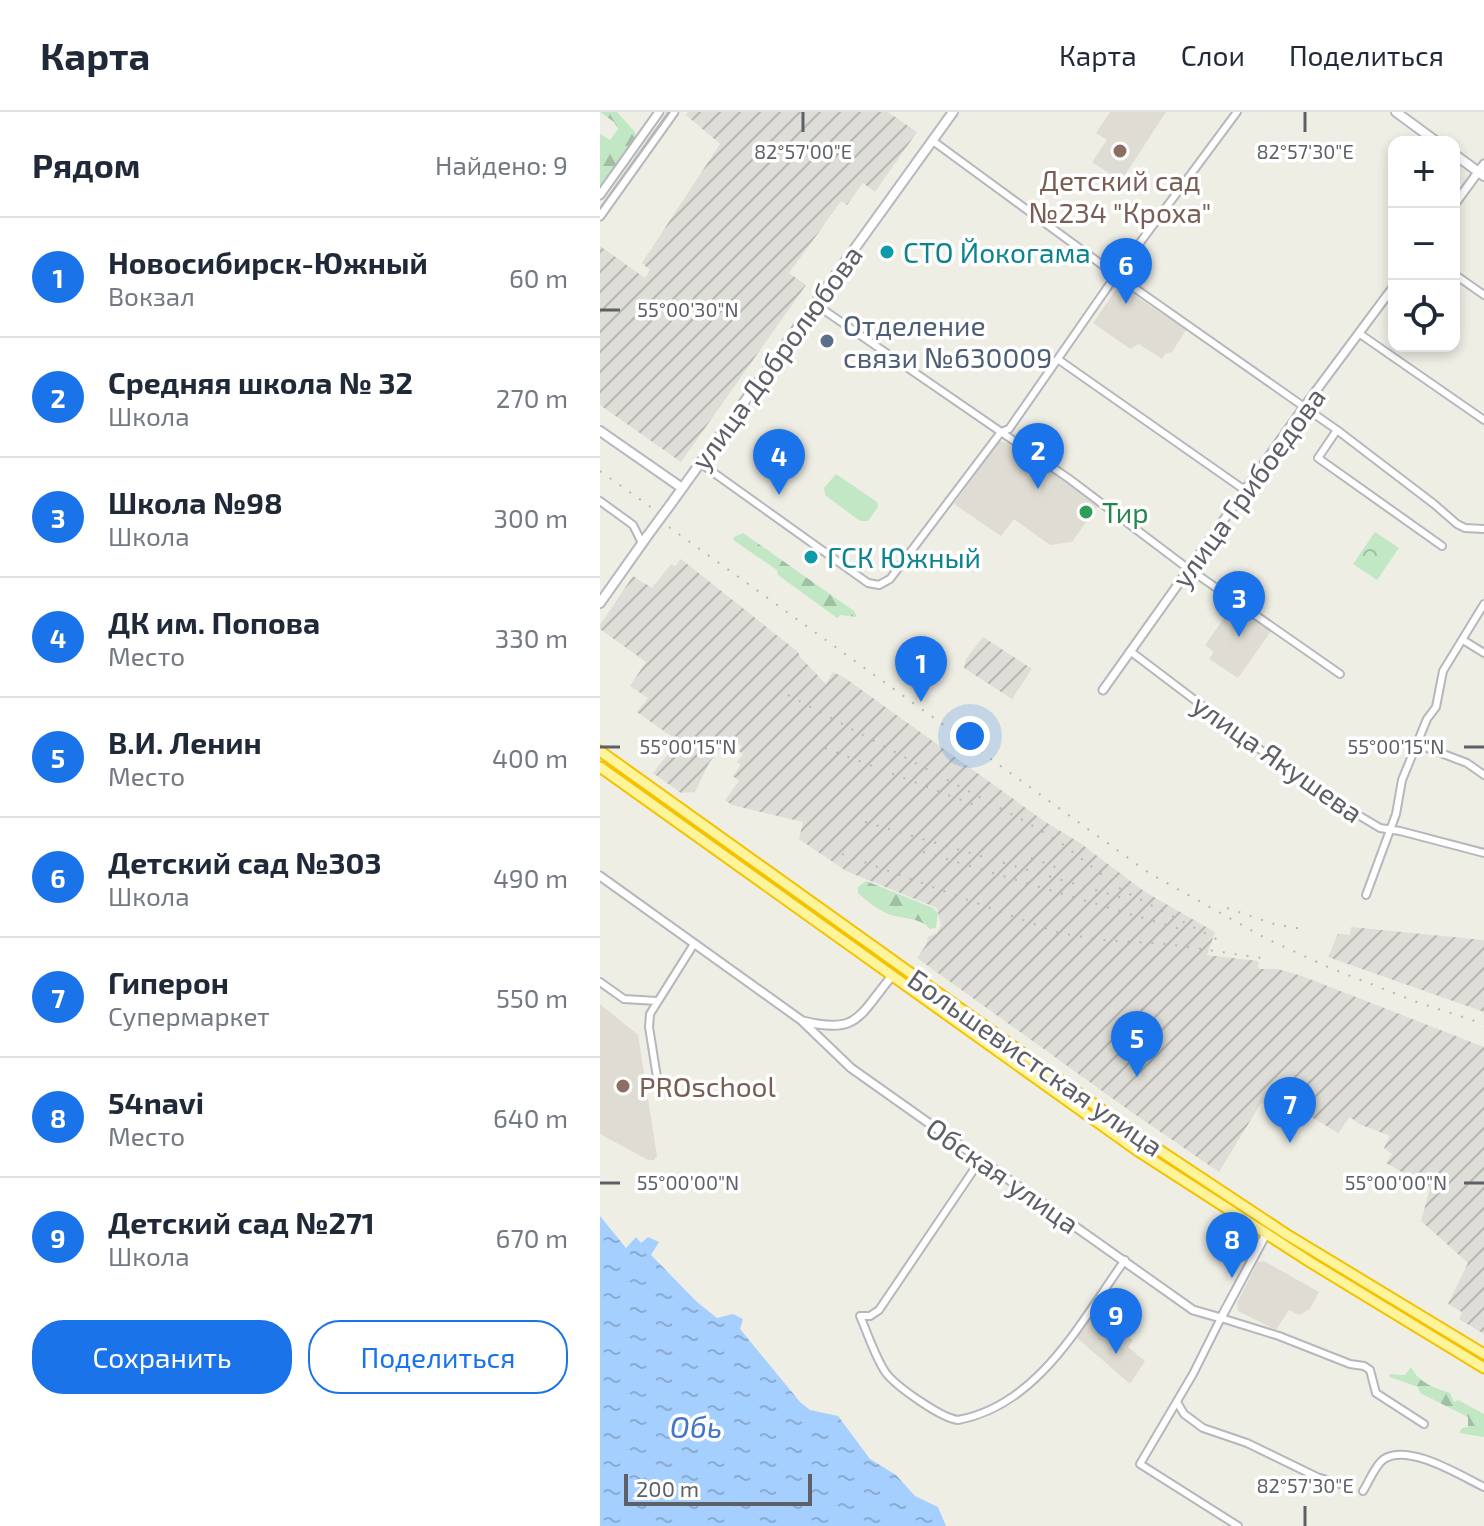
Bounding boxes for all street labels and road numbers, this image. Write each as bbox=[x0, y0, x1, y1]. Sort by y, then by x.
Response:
street label: улица Добролюбова bbox=[683, 238, 869, 476]
street label: улица Грибоедова bbox=[1164, 380, 1332, 594]
street label: улица Якушева bbox=[1186, 687, 1370, 829]
street label: Большевистская улица bbox=[902, 961, 1170, 1163]
street label: Обская улица bbox=[920, 1110, 1086, 1240]

